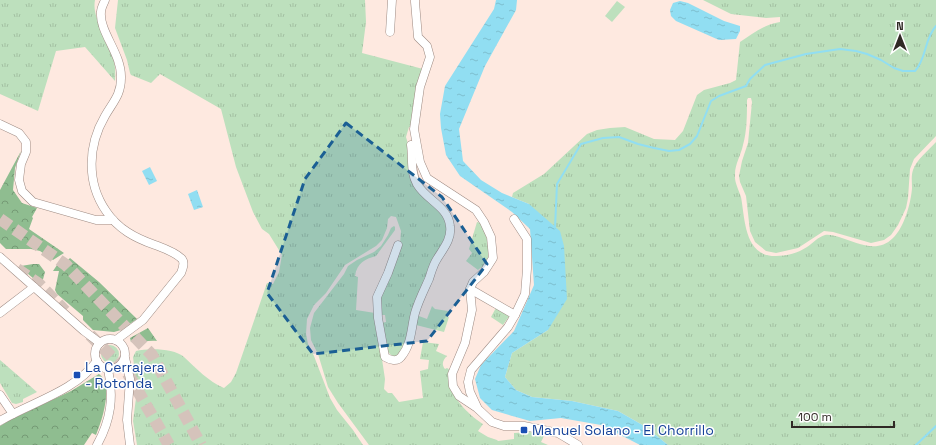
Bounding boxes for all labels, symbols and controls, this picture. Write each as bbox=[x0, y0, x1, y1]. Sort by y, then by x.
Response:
north arrow bbox=[880, 16, 920, 56]
text: N bbox=[896, 19, 904, 33]
place label: La Cerrajera - Rotonda bbox=[85, 358, 165, 392]
marker: La Cerrajera - Rotonda bbox=[72, 370, 82, 380]
scale bar bbox=[792, 403, 894, 429]
text: 100 m bbox=[798, 409, 832, 425]
place label: Manuel Solano - El Chorrillo bbox=[532, 421, 714, 439]
marker: Manuel Solano - El Chorrillo bbox=[519, 425, 529, 435]

